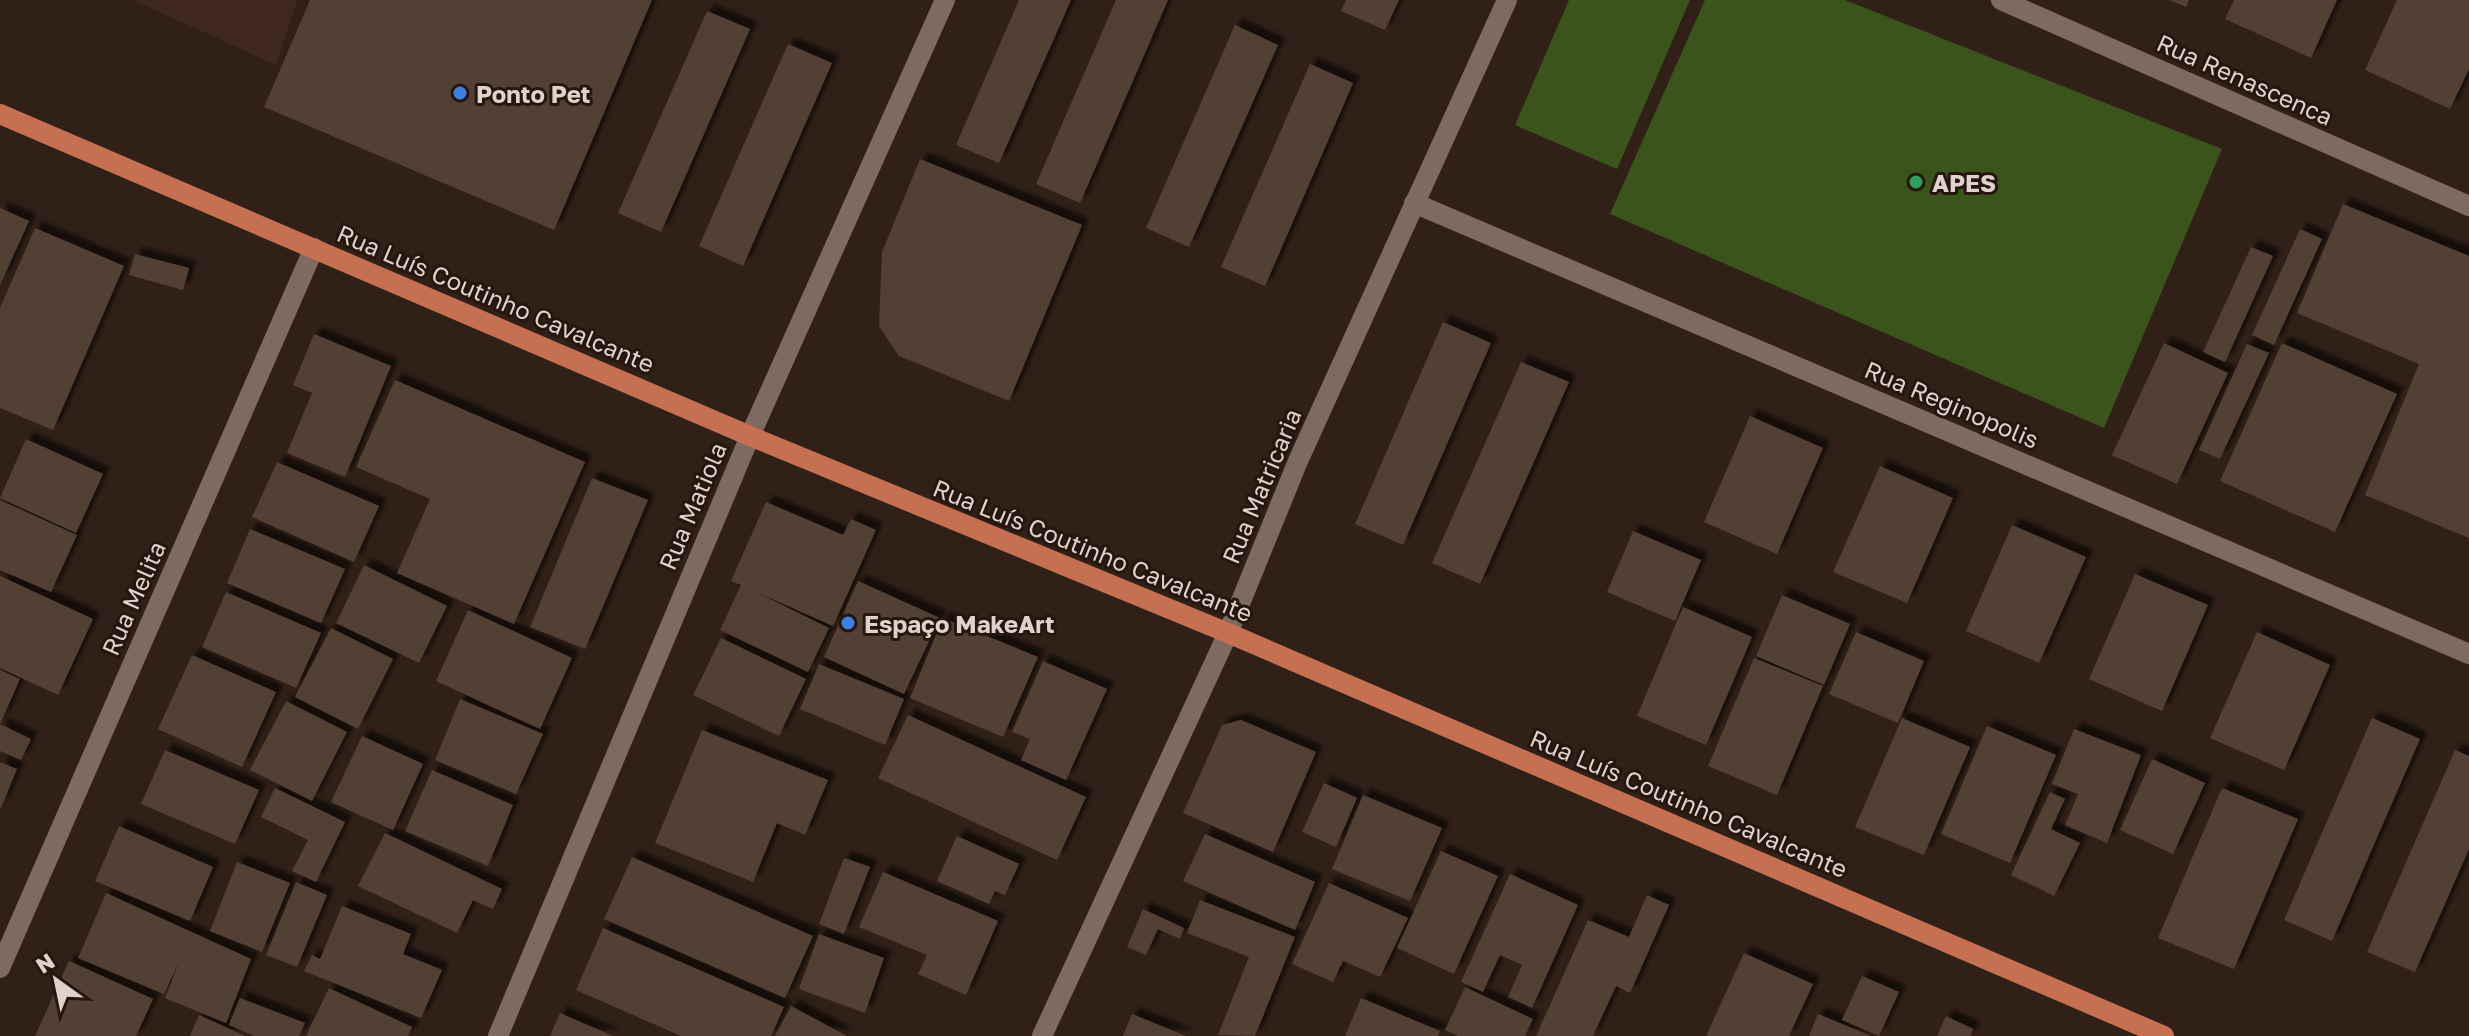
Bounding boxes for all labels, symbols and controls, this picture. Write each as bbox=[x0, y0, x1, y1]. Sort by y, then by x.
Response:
street label: Rua Renascenca bbox=[2153, 27, 2337, 131]
place label: Ponto Pet bbox=[476, 79, 590, 108]
marker: Ponto Pet bbox=[451, 84, 469, 102]
place label: APES bbox=[1932, 168, 1996, 197]
marker: APES bbox=[1907, 173, 1925, 191]
street label: Rua Luís Coutinho Cavalcante bbox=[333, 218, 659, 378]
street label: Rua Reginopolis bbox=[1861, 354, 2043, 454]
street label: Rua Matricaria bbox=[1215, 404, 1307, 568]
street label: Rua Matiola bbox=[652, 438, 732, 574]
street label: Rua Luís Coutinho Cavalcante bbox=[929, 473, 1257, 627]
street label: Rua Melita bbox=[95, 536, 171, 660]
place label: Espaço MakeArt bbox=[864, 609, 1055, 638]
marker: Espaço MakeArt bbox=[839, 614, 857, 632]
street label: Rua Luís Coutinho Cavalcante bbox=[1526, 723, 1852, 883]
north arrow bbox=[16, 940, 96, 1020]
text: N bbox=[30, 947, 59, 979]

